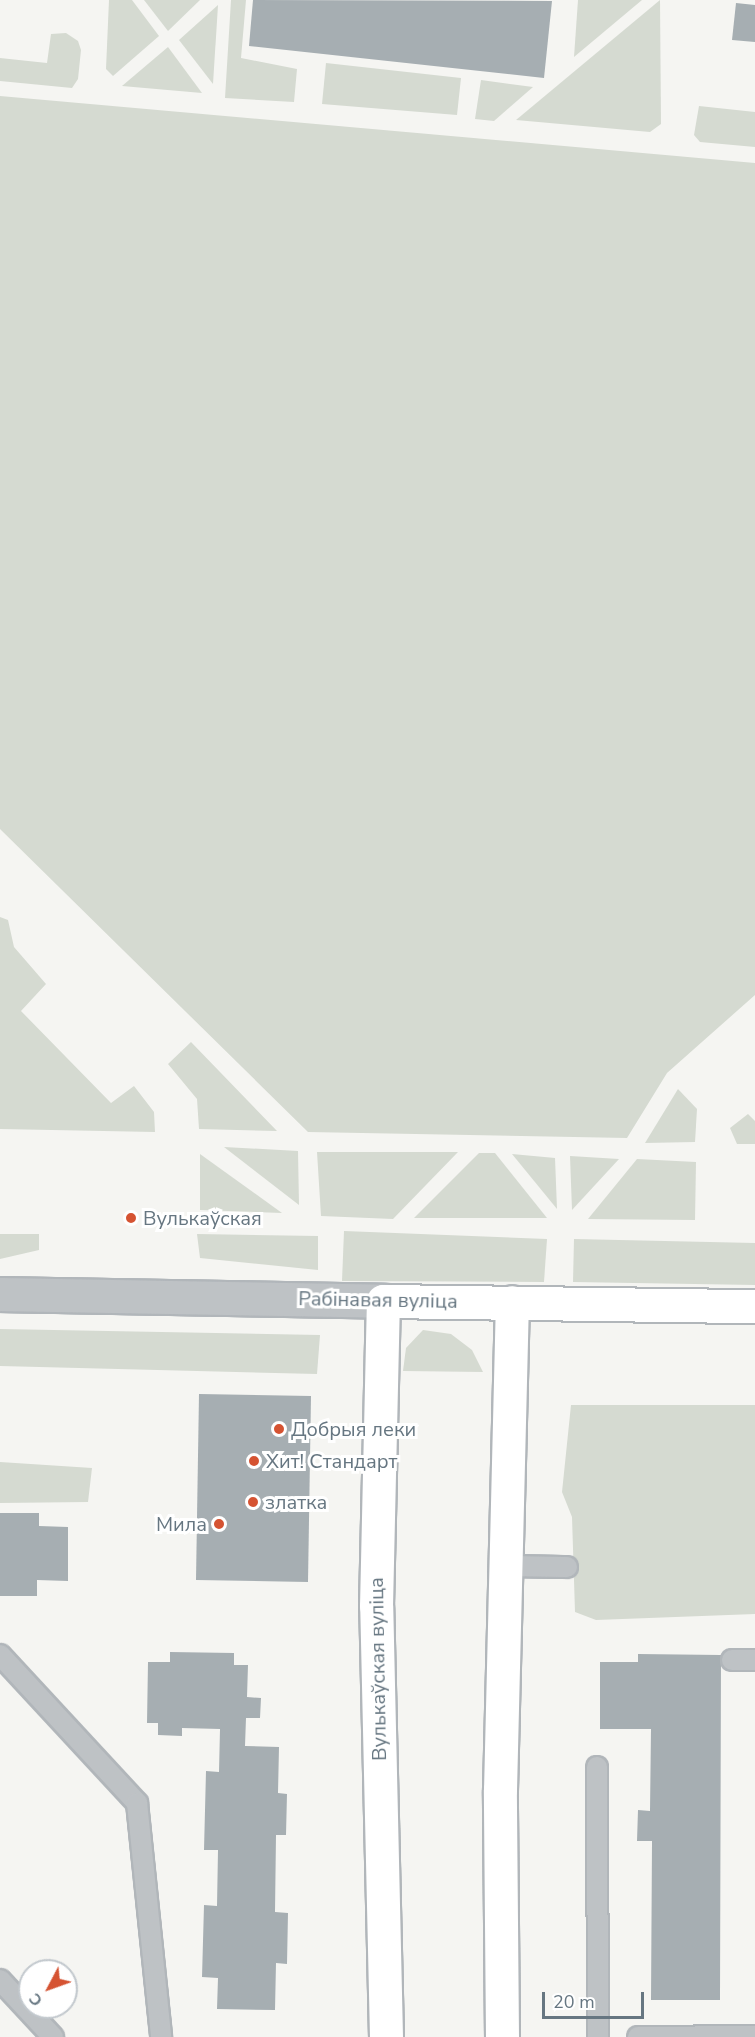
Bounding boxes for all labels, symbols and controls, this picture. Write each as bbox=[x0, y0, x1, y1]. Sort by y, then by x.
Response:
place label: Вулькаўская bbox=[143, 1206, 262, 1230]
marker: Вулькаўская bbox=[124, 1211, 138, 1225]
street label: Рабінавая вуліца bbox=[298, 1287, 458, 1313]
place label: Добрыя леки bbox=[291, 1417, 416, 1441]
marker: Добрыя леки bbox=[272, 1422, 286, 1436]
place label: Хит! Стандарт bbox=[266, 1449, 397, 1473]
marker: Хит! Стандарт bbox=[247, 1454, 261, 1468]
place label: златка bbox=[265, 1490, 327, 1514]
marker: златка bbox=[246, 1495, 260, 1509]
place label: Мила bbox=[156, 1512, 207, 1536]
marker: Мила bbox=[212, 1517, 226, 1531]
street label: Вулькаўская вуліца bbox=[364, 1577, 392, 1761]
north arrow bbox=[18, 1959, 78, 2019]
scale bar bbox=[545, 1980, 647, 2018]
text: С bbox=[24, 1988, 48, 2011]
text: 20 m bbox=[553, 1990, 595, 2014]

